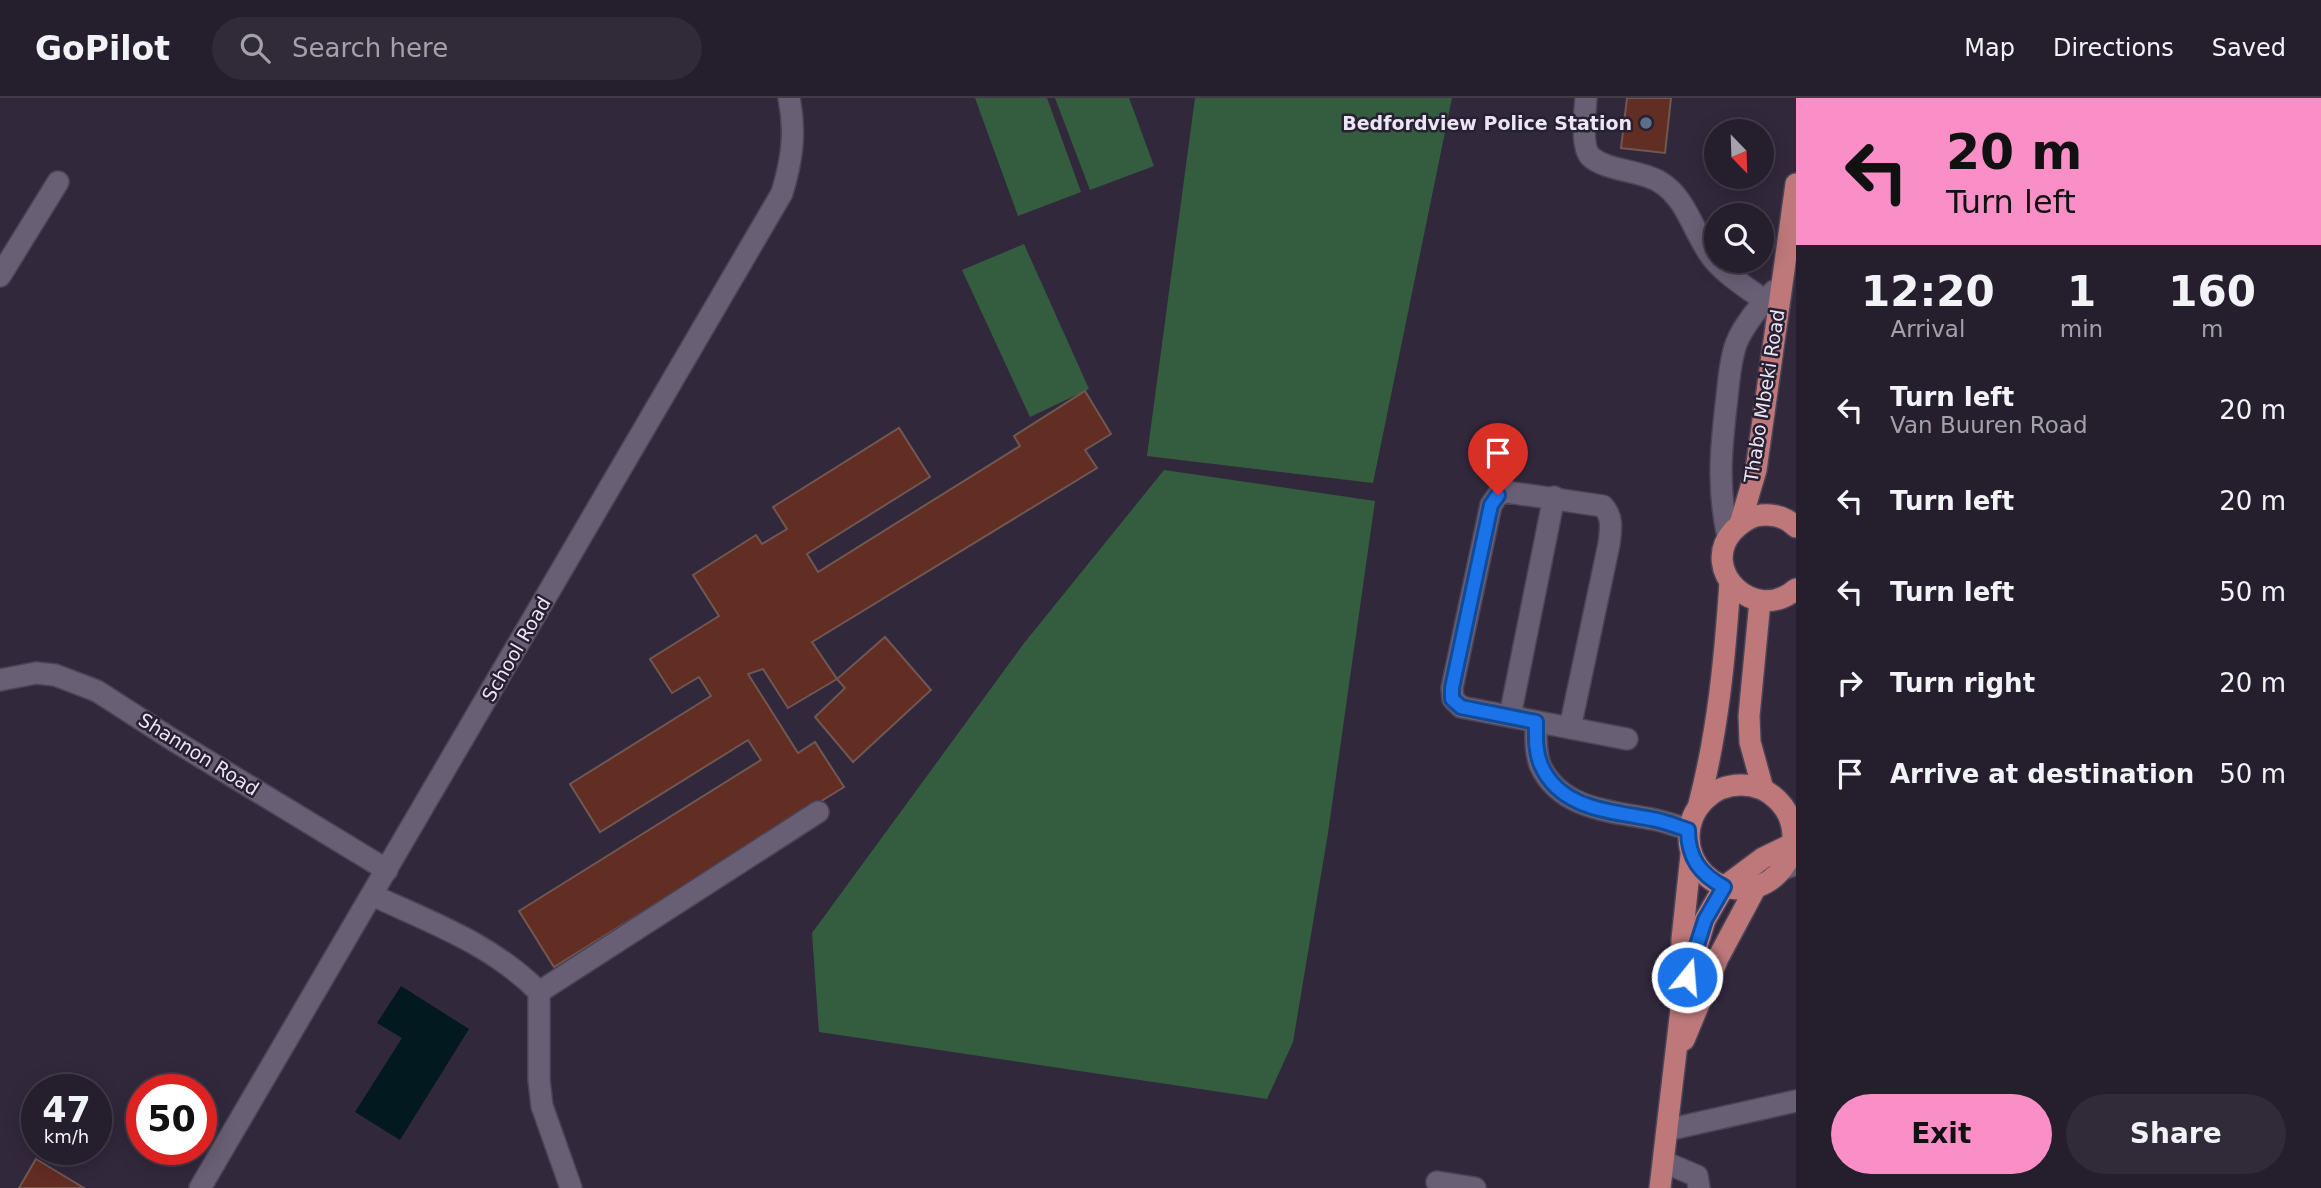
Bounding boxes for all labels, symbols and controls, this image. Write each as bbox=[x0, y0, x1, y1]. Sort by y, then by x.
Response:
search box bbox=[212, 17, 702, 80]
text: GoPilot bbox=[35, 29, 170, 68]
icon: search bbox=[236, 29, 274, 67]
text: Search here bbox=[292, 33, 448, 63]
text: Map bbox=[1964, 34, 2015, 62]
text: Directions bbox=[2053, 34, 2174, 62]
text: Saved bbox=[2212, 34, 2286, 62]
place label: Bedfordview Police Station bbox=[1342, 112, 1632, 134]
marker: Bedfordview Police Station bbox=[1638, 115, 1654, 131]
north arrow bbox=[1704, 119, 1774, 189]
map controls bbox=[1704, 119, 1774, 273]
text: 20 m bbox=[1946, 124, 2082, 181]
icon: left bbox=[1831, 126, 1922, 217]
text: Turn left bbox=[1946, 183, 2076, 221]
button: search bbox=[1704, 203, 1774, 273]
text: 12:20 bbox=[1861, 267, 1995, 316]
text: 1 bbox=[2067, 267, 2096, 316]
text: 160 bbox=[2168, 267, 2256, 316]
street label: Thabo Mbeki Road bbox=[1739, 308, 1789, 485]
text: Arrival bbox=[1891, 316, 1965, 342]
text: min bbox=[2060, 316, 2103, 342]
text: m bbox=[2201, 316, 2223, 342]
text: Turn left bbox=[1890, 382, 2014, 412]
icon: left bbox=[1831, 391, 1869, 429]
text: 20 m bbox=[2219, 395, 2286, 425]
text: Van Buuren Road bbox=[1890, 412, 2088, 438]
pin bbox=[1468, 423, 1528, 495]
icon: arrive bbox=[1479, 434, 1517, 472]
icon: left bbox=[1831, 482, 1869, 520]
text: Turn left bbox=[1890, 486, 2014, 516]
text: 20 m bbox=[2219, 486, 2286, 516]
icon: left bbox=[1831, 573, 1869, 611]
text: Turn left bbox=[1890, 577, 2014, 607]
text: 50 m bbox=[2219, 577, 2286, 607]
street label: School Road bbox=[477, 593, 555, 705]
icon: right bbox=[1831, 664, 1869, 702]
text: Turn right bbox=[1890, 668, 2035, 698]
text: 20 m bbox=[2219, 668, 2286, 698]
street label: Shannon Road bbox=[135, 708, 263, 800]
icon: arrive bbox=[1831, 755, 1869, 793]
text: Arrive at destination bbox=[1890, 759, 2194, 789]
text: 50 m bbox=[2219, 759, 2286, 789]
position arrow bbox=[1650, 940, 1724, 1014]
speed limit sign: 50 bbox=[126, 1074, 217, 1165]
text: 47 bbox=[42, 1090, 91, 1130]
button: Exit bbox=[1831, 1094, 2052, 1174]
button: Share bbox=[2066, 1094, 2286, 1174]
text: km/h bbox=[44, 1126, 89, 1147]

